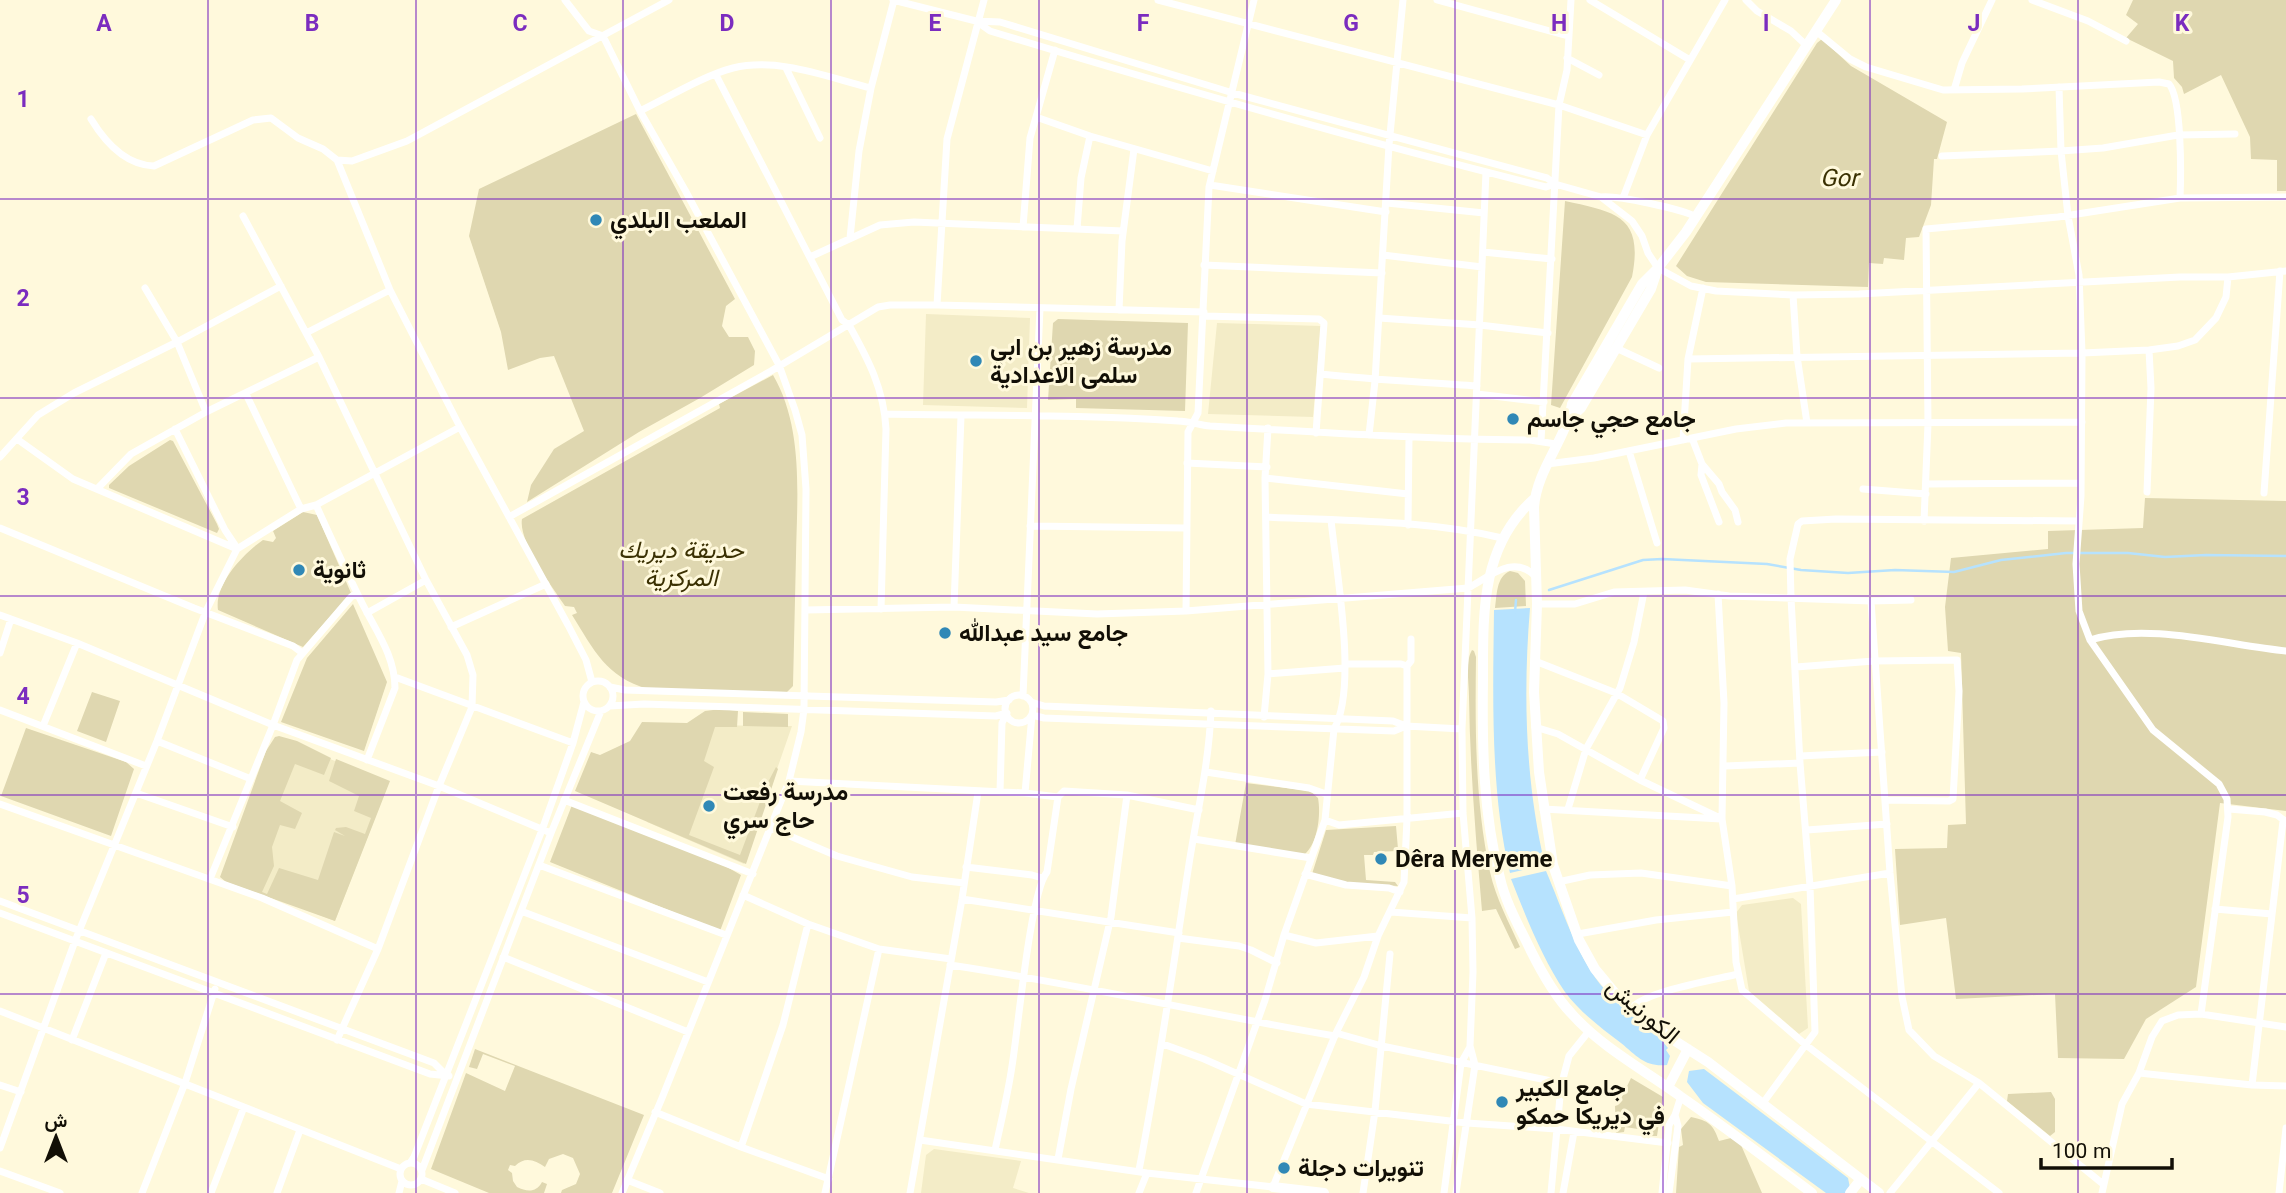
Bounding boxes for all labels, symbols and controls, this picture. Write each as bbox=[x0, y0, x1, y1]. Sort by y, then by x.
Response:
text: A bbox=[96, 7, 112, 43]
text: B bbox=[305, 7, 319, 43]
text: C bbox=[512, 7, 528, 43]
text: D bbox=[720, 7, 734, 43]
text: E bbox=[929, 7, 942, 43]
text: F bbox=[1137, 7, 1150, 43]
text: G bbox=[1343, 7, 1359, 43]
text: H bbox=[1551, 7, 1567, 43]
text: I bbox=[1763, 7, 1769, 43]
text: J bbox=[1968, 7, 1980, 43]
text: K bbox=[2175, 7, 2190, 43]
text: 1 bbox=[16, 83, 30, 119]
park label: Gor bbox=[1820, 161, 1861, 199]
place label: الملعب البلدي bbox=[610, 203, 747, 241]
marker: الملعب البلدي bbox=[588, 212, 604, 228]
text: 2 bbox=[16, 282, 30, 318]
place label: مدرسة زهير بن ابي سلمى الاعدادية bbox=[990, 330, 1172, 396]
marker: مدرسة زهير بن ابي سلمى الاعدادية bbox=[968, 353, 984, 369]
place label: جامع حجي جاسم bbox=[1527, 402, 1696, 440]
marker: جامع حجي جاسم bbox=[1505, 411, 1521, 427]
text: 3 bbox=[16, 481, 30, 517]
park label: حديقة ديريك المركزية bbox=[618, 533, 745, 599]
place label: ثانوية bbox=[313, 553, 366, 591]
marker: ثانوية bbox=[291, 562, 307, 578]
place label: جامع سيد عبدالله bbox=[959, 616, 1128, 654]
marker: جامع سيد عبدالله bbox=[937, 625, 953, 641]
text: 4 bbox=[16, 680, 30, 716]
place label: مدرسة رفعت حاج سري bbox=[723, 775, 848, 841]
marker: مدرسة رفعت حاج سري bbox=[701, 798, 717, 814]
place label: Dêra Meryeme bbox=[1395, 842, 1552, 880]
marker: Dêra Meryeme bbox=[1373, 851, 1389, 867]
text: 5 bbox=[16, 879, 30, 915]
street label: الكورنيش bbox=[1596, 970, 1687, 1055]
place label: جامع الكبير في ديريكا حمكو bbox=[1515, 1071, 1665, 1137]
marker: جامع الكبير في ديريكا حمكو bbox=[1494, 1094, 1510, 1110]
north arrow bbox=[21, 1102, 91, 1172]
text: ش bbox=[45, 1108, 68, 1137]
scale bar bbox=[2041, 1126, 2172, 1170]
text: 100 m bbox=[2052, 1136, 2111, 1169]
place label: تنويرات دجلة bbox=[1298, 1151, 1424, 1189]
marker: تنويرات دجلة bbox=[1276, 1160, 1292, 1176]

